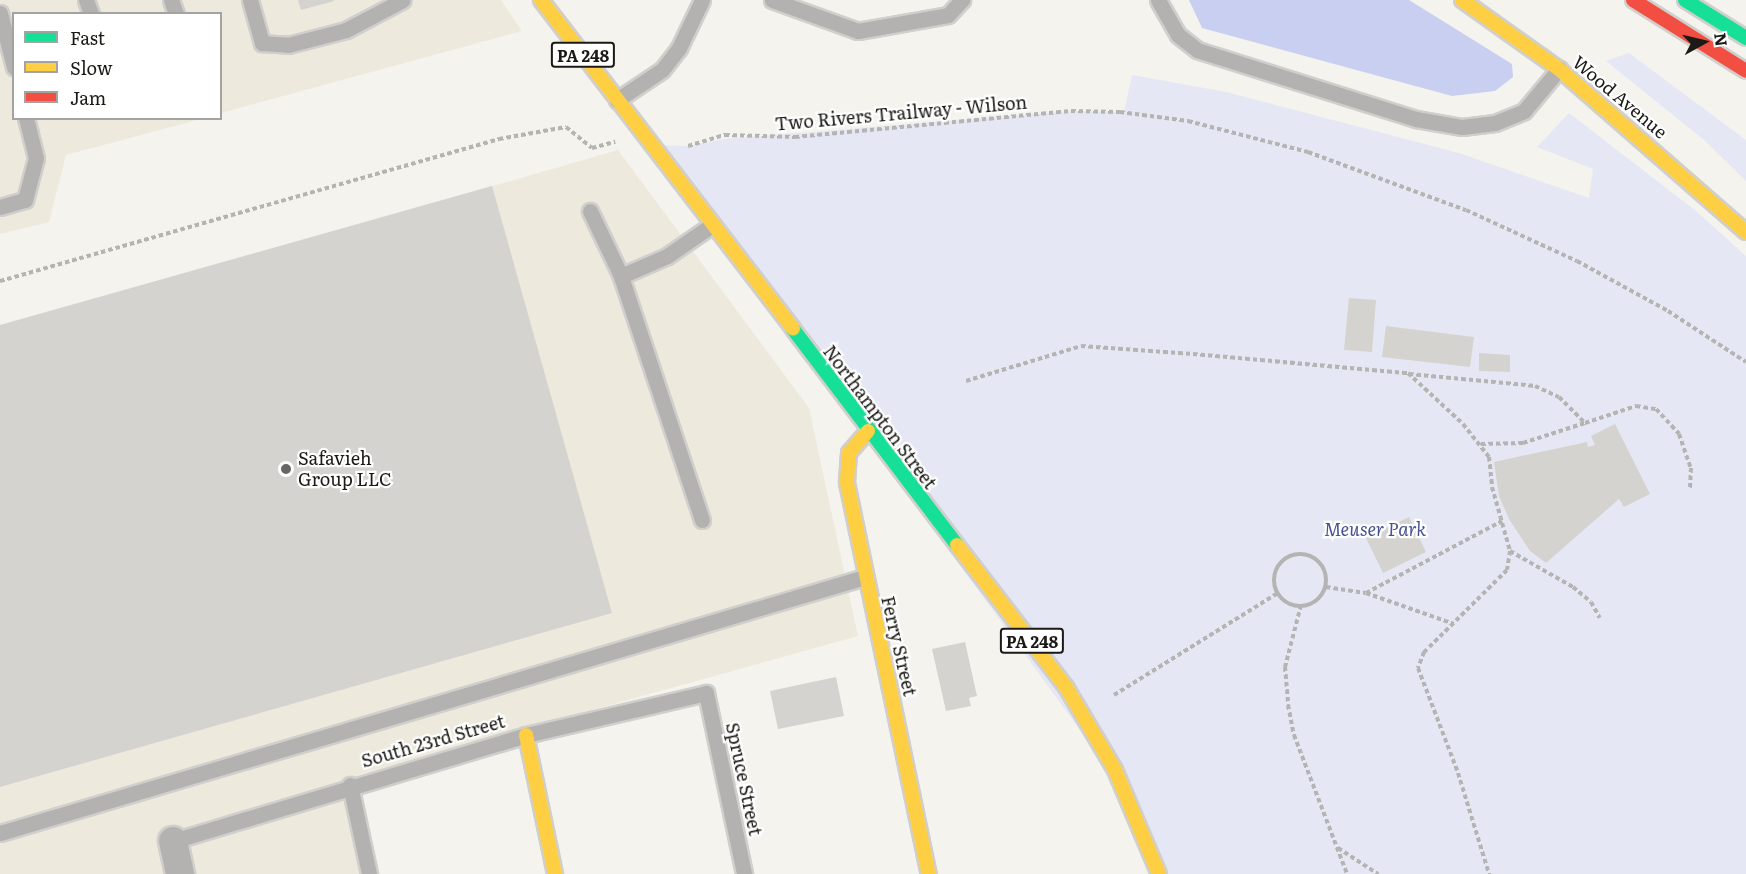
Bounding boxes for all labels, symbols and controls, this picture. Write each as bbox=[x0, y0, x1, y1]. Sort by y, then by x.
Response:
legend bbox=[12, 12, 222, 120]
north arrow bbox=[1674, 12, 1734, 72]
text: Fast bbox=[70, 24, 105, 51]
text: N bbox=[1709, 31, 1735, 48]
road number: PA 248 bbox=[550, 42, 616, 68]
street label: Wood Avenue bbox=[1568, 51, 1672, 143]
text: Slow bbox=[70, 54, 112, 81]
text: Jam bbox=[70, 84, 106, 111]
street label: Two Rivers Trailway - Wilson bbox=[774, 91, 1028, 135]
street label: Northampton Street bbox=[819, 341, 941, 493]
place label: Safavieh Group LLC bbox=[298, 448, 392, 490]
marker: Safavieh Group LLC bbox=[279, 462, 293, 476]
park label: Meuser Park bbox=[1324, 518, 1426, 540]
street label: Ferry Street bbox=[877, 594, 921, 698]
road number: PA 248 bbox=[999, 628, 1065, 654]
street label: South 23rd Street bbox=[359, 710, 507, 772]
street label: Spruce Street bbox=[721, 721, 767, 837]

